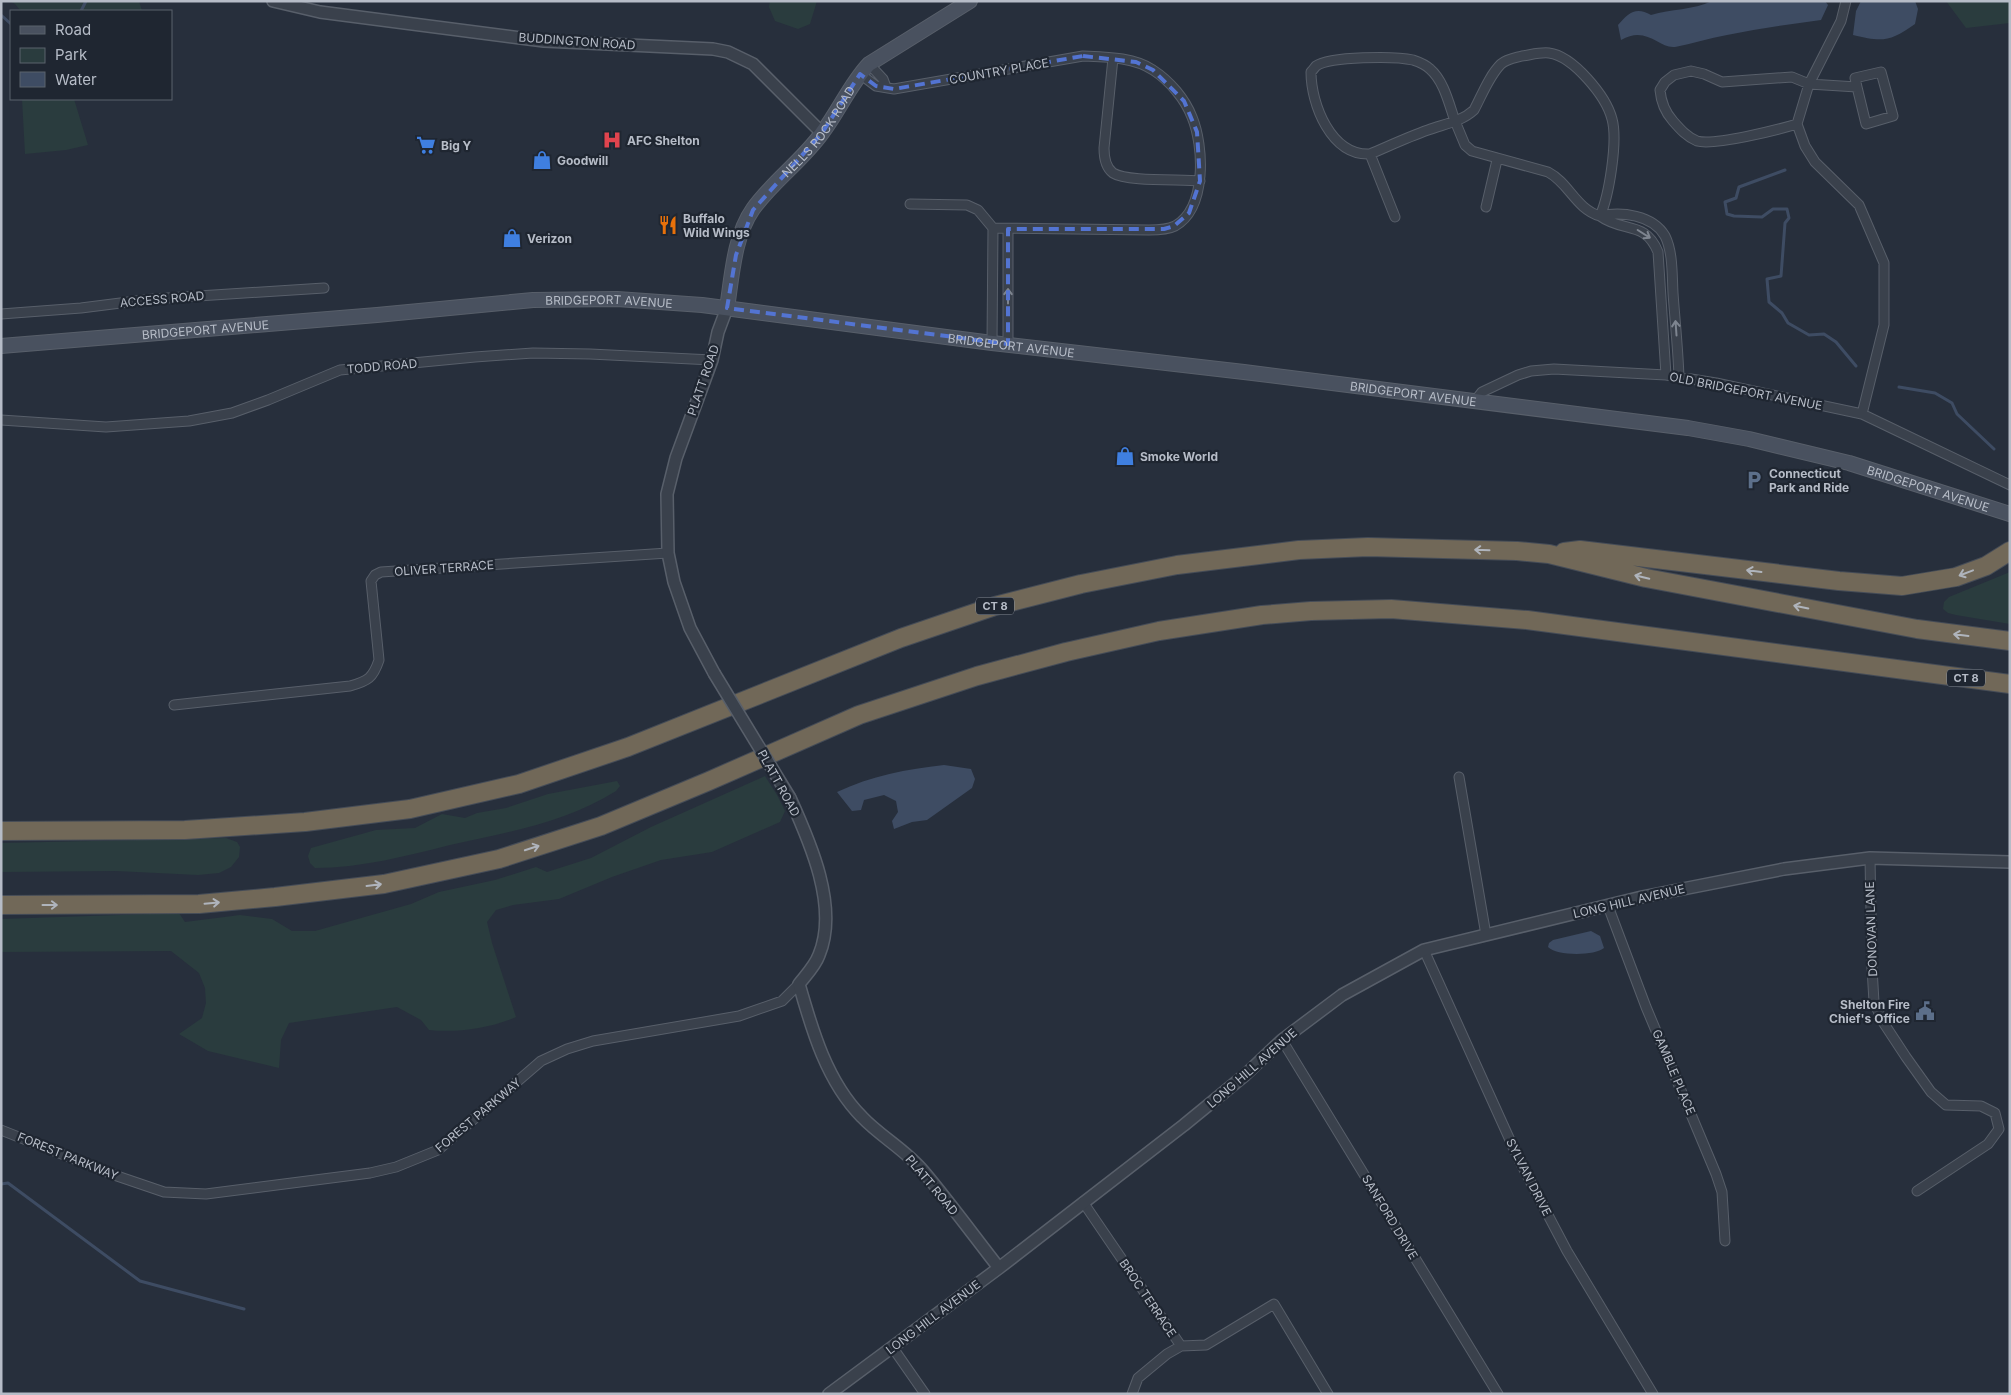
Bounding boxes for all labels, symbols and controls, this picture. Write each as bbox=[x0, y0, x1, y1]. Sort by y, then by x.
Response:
legend bbox=[10, 10, 172, 100]
text: Road bbox=[55, 20, 91, 39]
street label: BUDDINGTON ROAD bbox=[518, 29, 636, 53]
text: Park bbox=[55, 45, 88, 64]
street label: COUNTRY PLACE bbox=[948, 55, 1050, 87]
text: Water bbox=[55, 70, 97, 89]
street label: NELLS ROCK ROAD bbox=[778, 83, 858, 180]
hospital icon: AFC Shelton bbox=[601, 129, 623, 151]
place label: AFC Shelton bbox=[627, 133, 700, 148]
supermarket icon: Big Y bbox=[415, 134, 437, 156]
place label: Big Y bbox=[441, 138, 472, 153]
shop icon: Goodwill bbox=[531, 149, 553, 171]
place label: Goodwill bbox=[557, 153, 608, 168]
place label: Buffalo Wild Wings bbox=[683, 211, 750, 240]
restaurant icon: Buffalo Wild Wings bbox=[657, 214, 679, 236]
shop icon: Verizon bbox=[501, 227, 523, 249]
one-way arrow bbox=[1636, 229, 1651, 239]
place label: Verizon bbox=[527, 231, 572, 246]
street label: ACCESS ROAD bbox=[119, 288, 205, 310]
one-way arrow bbox=[1003, 288, 1013, 304]
street label: BRIDGEPORT AVENUE bbox=[545, 291, 673, 310]
street label: BRIDGEPORT AVENUE bbox=[141, 316, 269, 342]
one-way arrow bbox=[1671, 320, 1680, 336]
street label: BRIDGEPORT AVENUE bbox=[947, 330, 1075, 360]
street label: PLATT ROAD bbox=[684, 343, 722, 417]
street label: TODD ROAD bbox=[346, 355, 418, 377]
street label: OLD BRIDGEPORT AVENUE bbox=[1668, 369, 1824, 413]
street label: BRIDGEPORT AVENUE bbox=[1349, 378, 1478, 409]
shop icon: Smoke World bbox=[1114, 445, 1136, 467]
place label: Smoke World bbox=[1140, 449, 1218, 464]
street label: BRIDGEPORT AVENUE bbox=[1865, 462, 1991, 515]
place label: Connecticut Park and Ride bbox=[1769, 466, 1849, 495]
parking icon: Connecticut Park and Ride bbox=[1743, 469, 1765, 491]
one-way arrow bbox=[1474, 545, 1490, 555]
street label: OLIVER TERRACE bbox=[394, 557, 494, 579]
one-way arrow bbox=[1746, 566, 1762, 576]
one-way arrow bbox=[1959, 569, 1975, 578]
one-way arrow bbox=[1634, 572, 1650, 581]
road number: CT 8 bbox=[976, 598, 1014, 614]
one-way arrow bbox=[1794, 602, 1810, 611]
one-way arrow bbox=[1954, 630, 1970, 640]
road number: CT 8 bbox=[1947, 670, 1985, 686]
street label: PLATT ROAD bbox=[754, 747, 804, 819]
one-way arrow bbox=[524, 843, 540, 853]
one-way arrow bbox=[366, 880, 382, 890]
street label: LONG HILL AVENUE bbox=[1572, 881, 1686, 921]
street label: DONOVAN LANE bbox=[1862, 881, 1880, 977]
one-way arrow bbox=[204, 898, 220, 907]
one-way arrow bbox=[42, 900, 58, 910]
place label: Shelton Fire Chief's Office bbox=[1829, 997, 1910, 1026]
public building icon: Shelton Fire Chief's Office bbox=[1914, 1000, 1936, 1022]
street label: LONG HILL AVENUE bbox=[1204, 1025, 1300, 1111]
street label: GAMBLE PLACE bbox=[1649, 1027, 1699, 1117]
street label: FOREST PARKWAY bbox=[432, 1075, 524, 1155]
street label: FOREST PARKWAY bbox=[15, 1129, 121, 1183]
street label: SYLVAN DRIVE bbox=[1503, 1136, 1555, 1218]
street label: PLATT ROAD bbox=[902, 1152, 962, 1218]
street label: SANFORD DRIVE bbox=[1359, 1172, 1421, 1262]
street label: BROC TERRACE bbox=[1116, 1256, 1180, 1340]
street label: LONG HILL AVENUE bbox=[883, 1277, 983, 1357]

